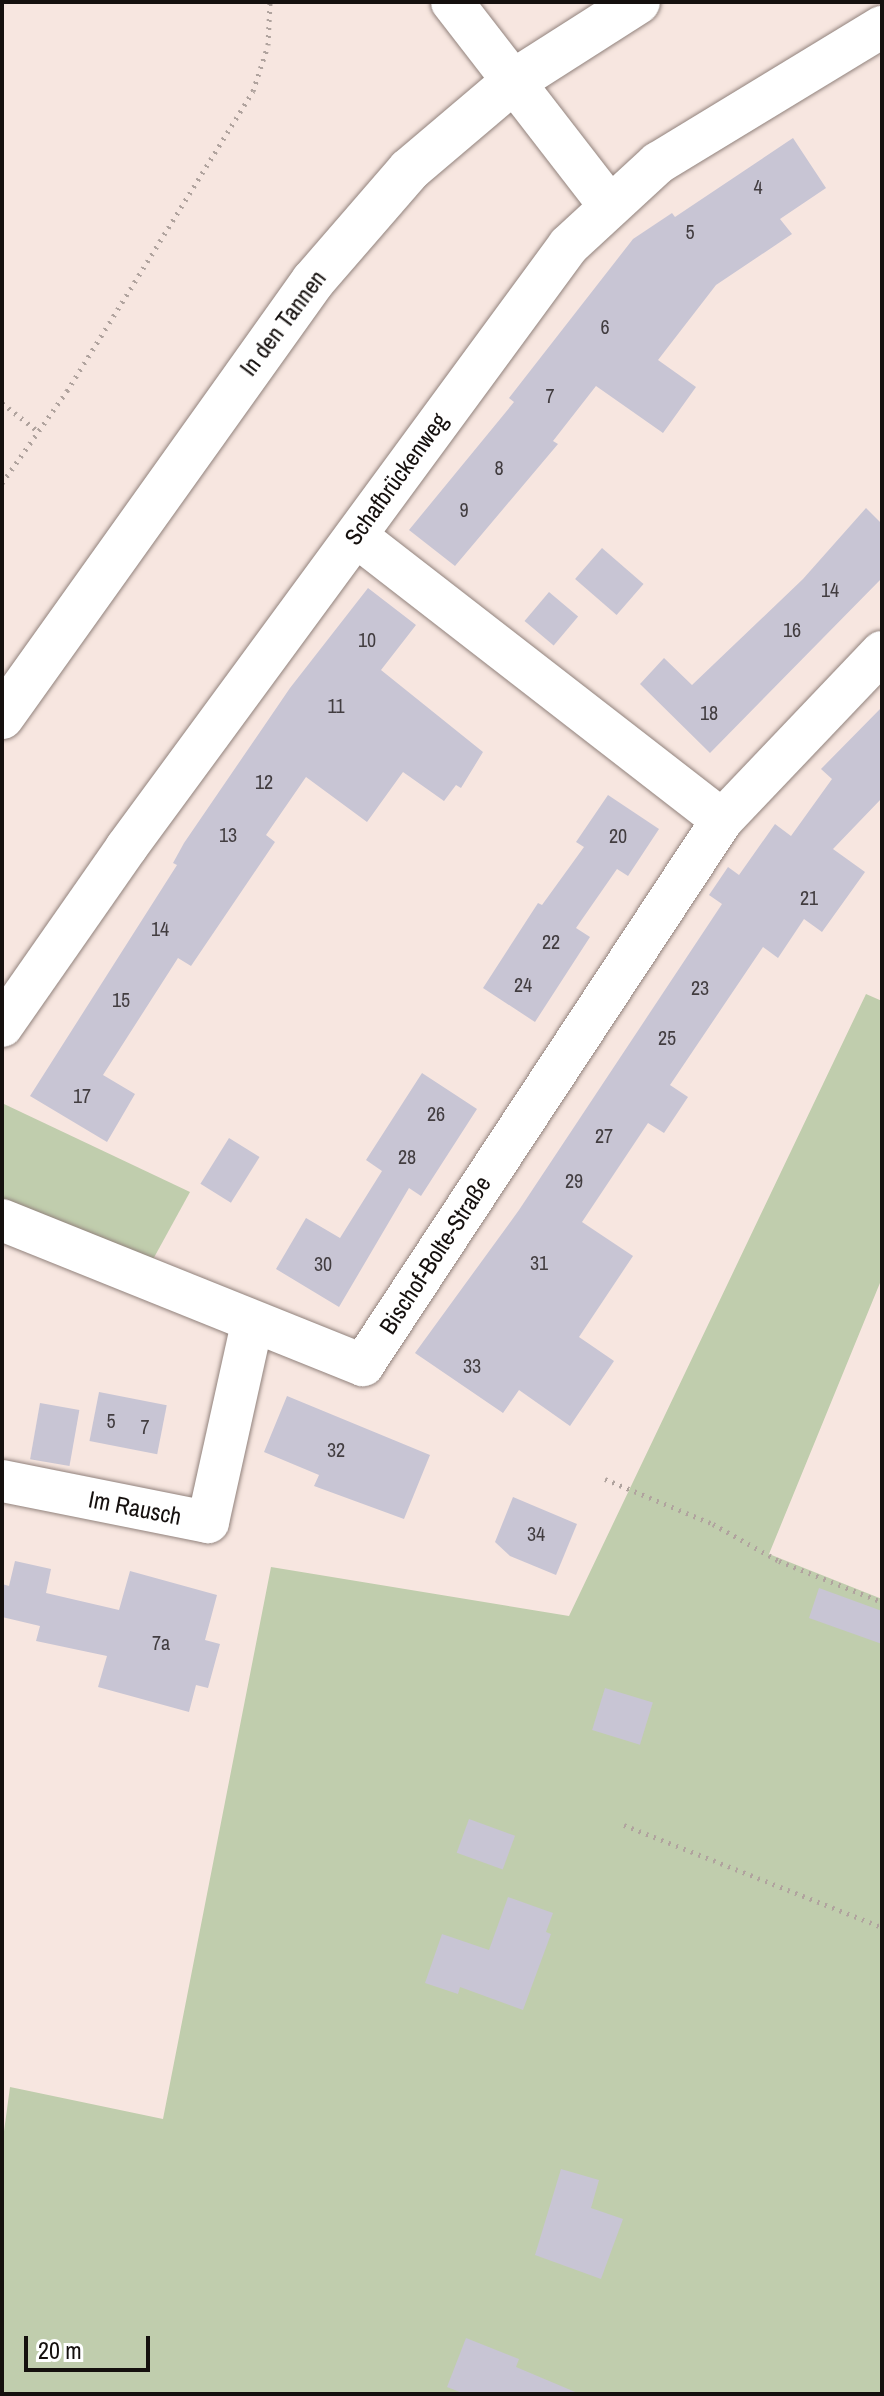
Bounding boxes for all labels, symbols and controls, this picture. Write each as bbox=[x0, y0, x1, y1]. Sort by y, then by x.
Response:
house number: 4 bbox=[753, 174, 763, 198]
house number: 5 bbox=[685, 219, 695, 243]
street label: In den Tannen bbox=[234, 264, 332, 382]
house number: 6 bbox=[600, 314, 610, 338]
house number: 7 bbox=[545, 383, 555, 407]
street label: Schafbrückenweg bbox=[338, 407, 454, 551]
house number: 8 bbox=[494, 455, 504, 479]
house number: 9 bbox=[459, 497, 469, 521]
house number: 14 bbox=[821, 577, 839, 601]
house number: 16 bbox=[783, 617, 801, 641]
house number: 10 bbox=[358, 627, 376, 651]
house number: 11 bbox=[327, 693, 345, 717]
house number: 18 bbox=[700, 700, 718, 724]
house number: 12 bbox=[255, 769, 273, 793]
house number: 13 bbox=[219, 822, 237, 846]
house number: 20 bbox=[609, 823, 627, 847]
house number: 21 bbox=[800, 885, 818, 909]
house number: 14 bbox=[151, 916, 169, 940]
house number: 22 bbox=[542, 929, 560, 953]
house number: 24 bbox=[514, 972, 532, 996]
house number: 23 bbox=[691, 975, 709, 999]
house number: 15 bbox=[112, 987, 130, 1011]
house number: 25 bbox=[658, 1025, 676, 1049]
house number: 17 bbox=[73, 1083, 91, 1107]
house number: 26 bbox=[427, 1101, 445, 1125]
house number: 27 bbox=[595, 1123, 613, 1147]
house number: 28 bbox=[398, 1144, 416, 1168]
house number: 29 bbox=[565, 1168, 583, 1192]
street label: Bischof-Bolte-Straße bbox=[373, 1171, 497, 1339]
house number: 31 bbox=[530, 1250, 548, 1274]
house number: 30 bbox=[314, 1251, 332, 1275]
house number: 33 bbox=[463, 1353, 481, 1377]
house number: 5 bbox=[106, 1408, 116, 1432]
house number: 7 bbox=[140, 1414, 150, 1438]
house number: 32 bbox=[327, 1437, 345, 1461]
street label: Im Rausch bbox=[86, 1485, 184, 1531]
house number: 34 bbox=[527, 1521, 545, 1545]
house number: 7a bbox=[152, 1630, 170, 1654]
scale bar bbox=[28, 2320, 154, 2370]
text: 20 m bbox=[38, 2334, 82, 2366]

